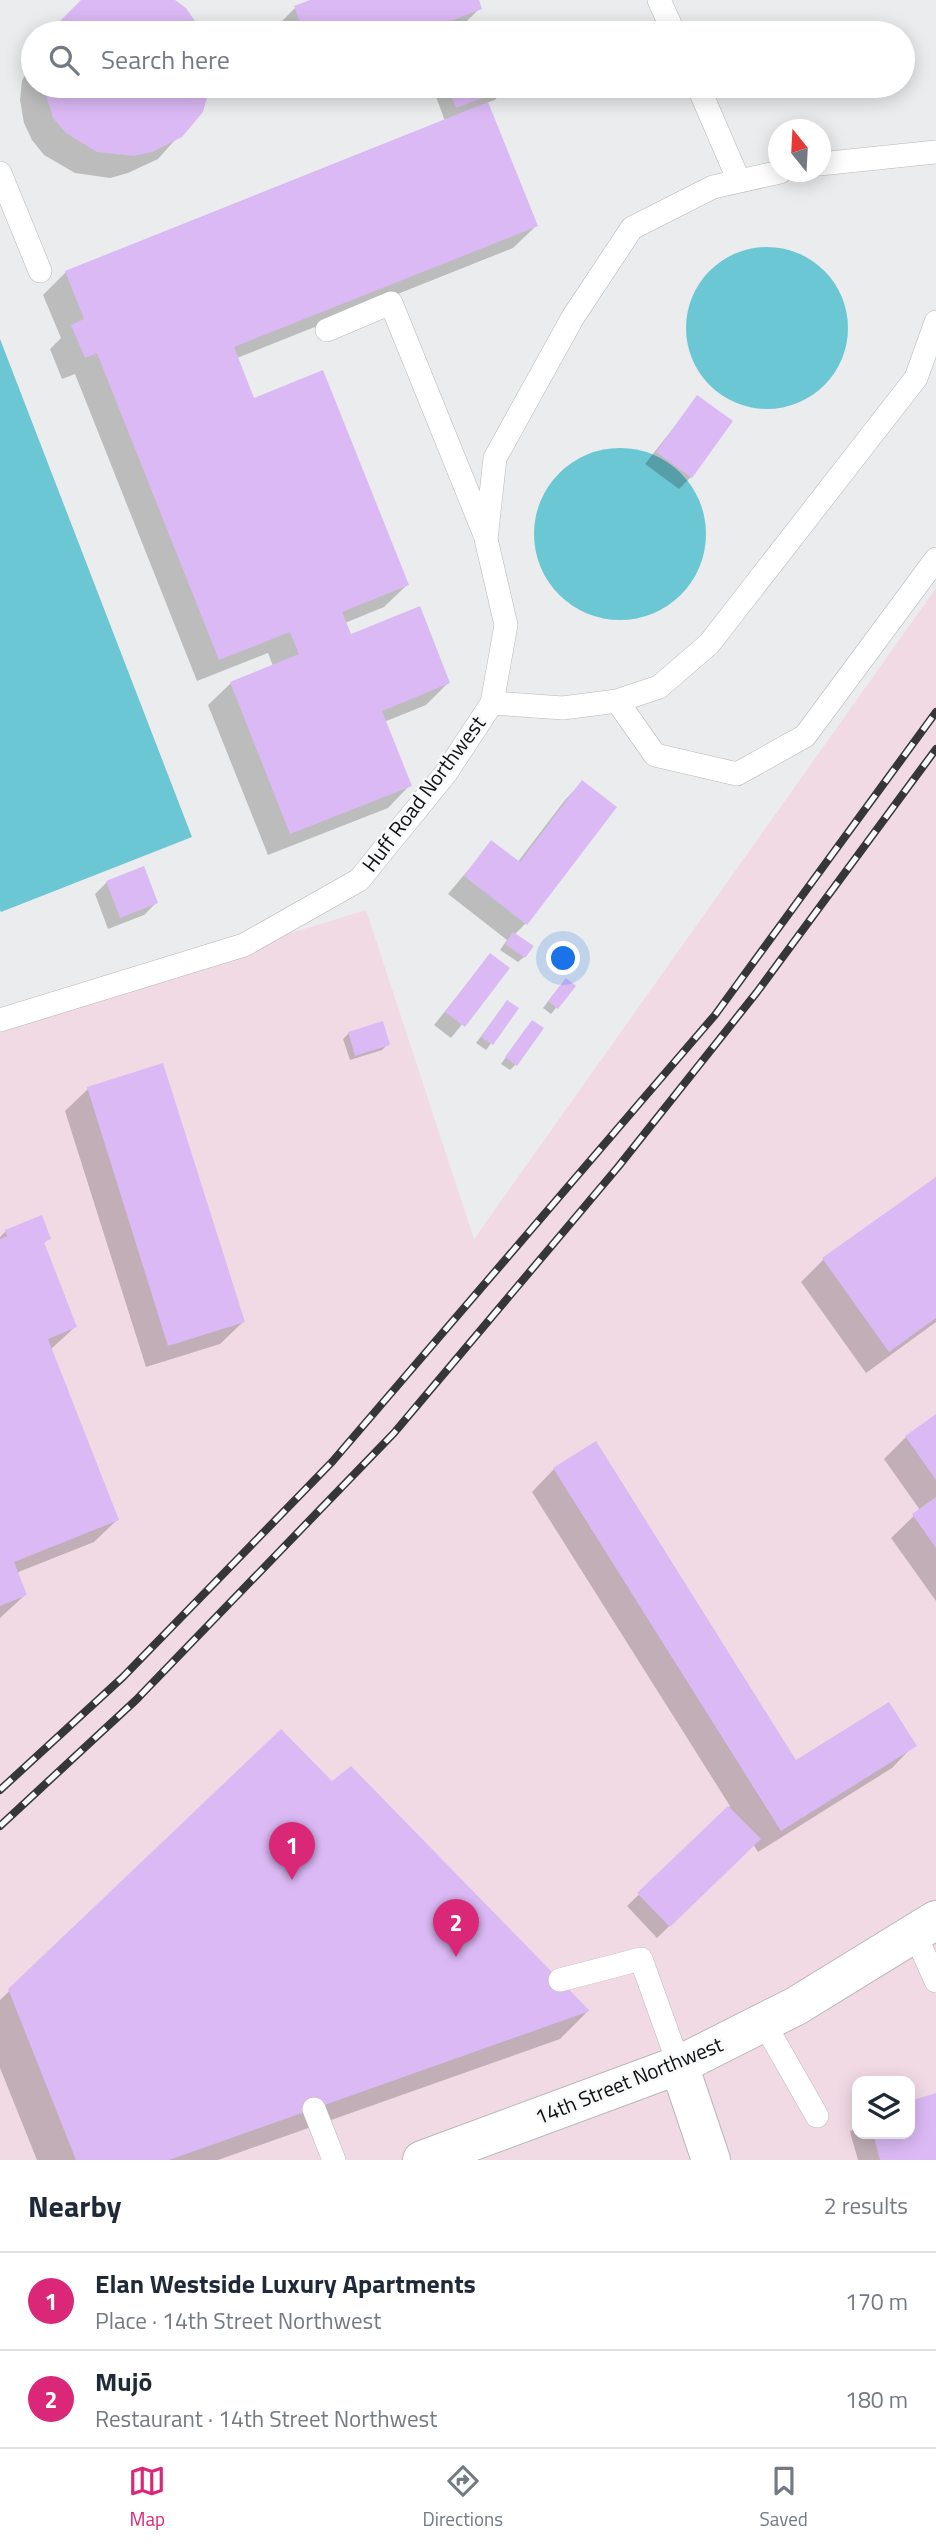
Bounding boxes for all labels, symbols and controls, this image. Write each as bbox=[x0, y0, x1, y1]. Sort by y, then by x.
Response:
search box bbox=[21, 21, 915, 98]
text: Search here bbox=[101, 40, 230, 79]
icon: search bbox=[45, 41, 83, 79]
north arrow bbox=[768, 119, 831, 182]
street label: Huff Road Northwest bbox=[354, 708, 493, 878]
your location bbox=[546, 941, 580, 975]
pin: 1 bbox=[269, 1822, 315, 1880]
pin: 2 bbox=[433, 1899, 479, 1957]
street label: 14th Street Northwest bbox=[530, 2028, 728, 2132]
map controls bbox=[852, 2076, 915, 2139]
button: layers bbox=[852, 2076, 915, 2139]
text: Nearby bbox=[28, 2183, 121, 2229]
text: 2 results bbox=[824, 2188, 908, 2223]
text: Elan Westside Luxury Apartments bbox=[95, 2264, 476, 2303]
text: 1 bbox=[45, 2284, 57, 2319]
text: 170 m bbox=[845, 2284, 908, 2319]
text: Place · 14th Street Northwest bbox=[95, 2303, 381, 2338]
text: Mujō bbox=[95, 2362, 152, 2401]
text: 2 bbox=[45, 2382, 57, 2417]
text: 180 m bbox=[845, 2382, 908, 2417]
text: Restaurant · 14th Street Northwest bbox=[95, 2401, 437, 2436]
tab: Map bbox=[128, 2462, 166, 2533]
tab: Directions bbox=[423, 2462, 503, 2533]
tab: Saved bbox=[759, 2462, 808, 2533]

